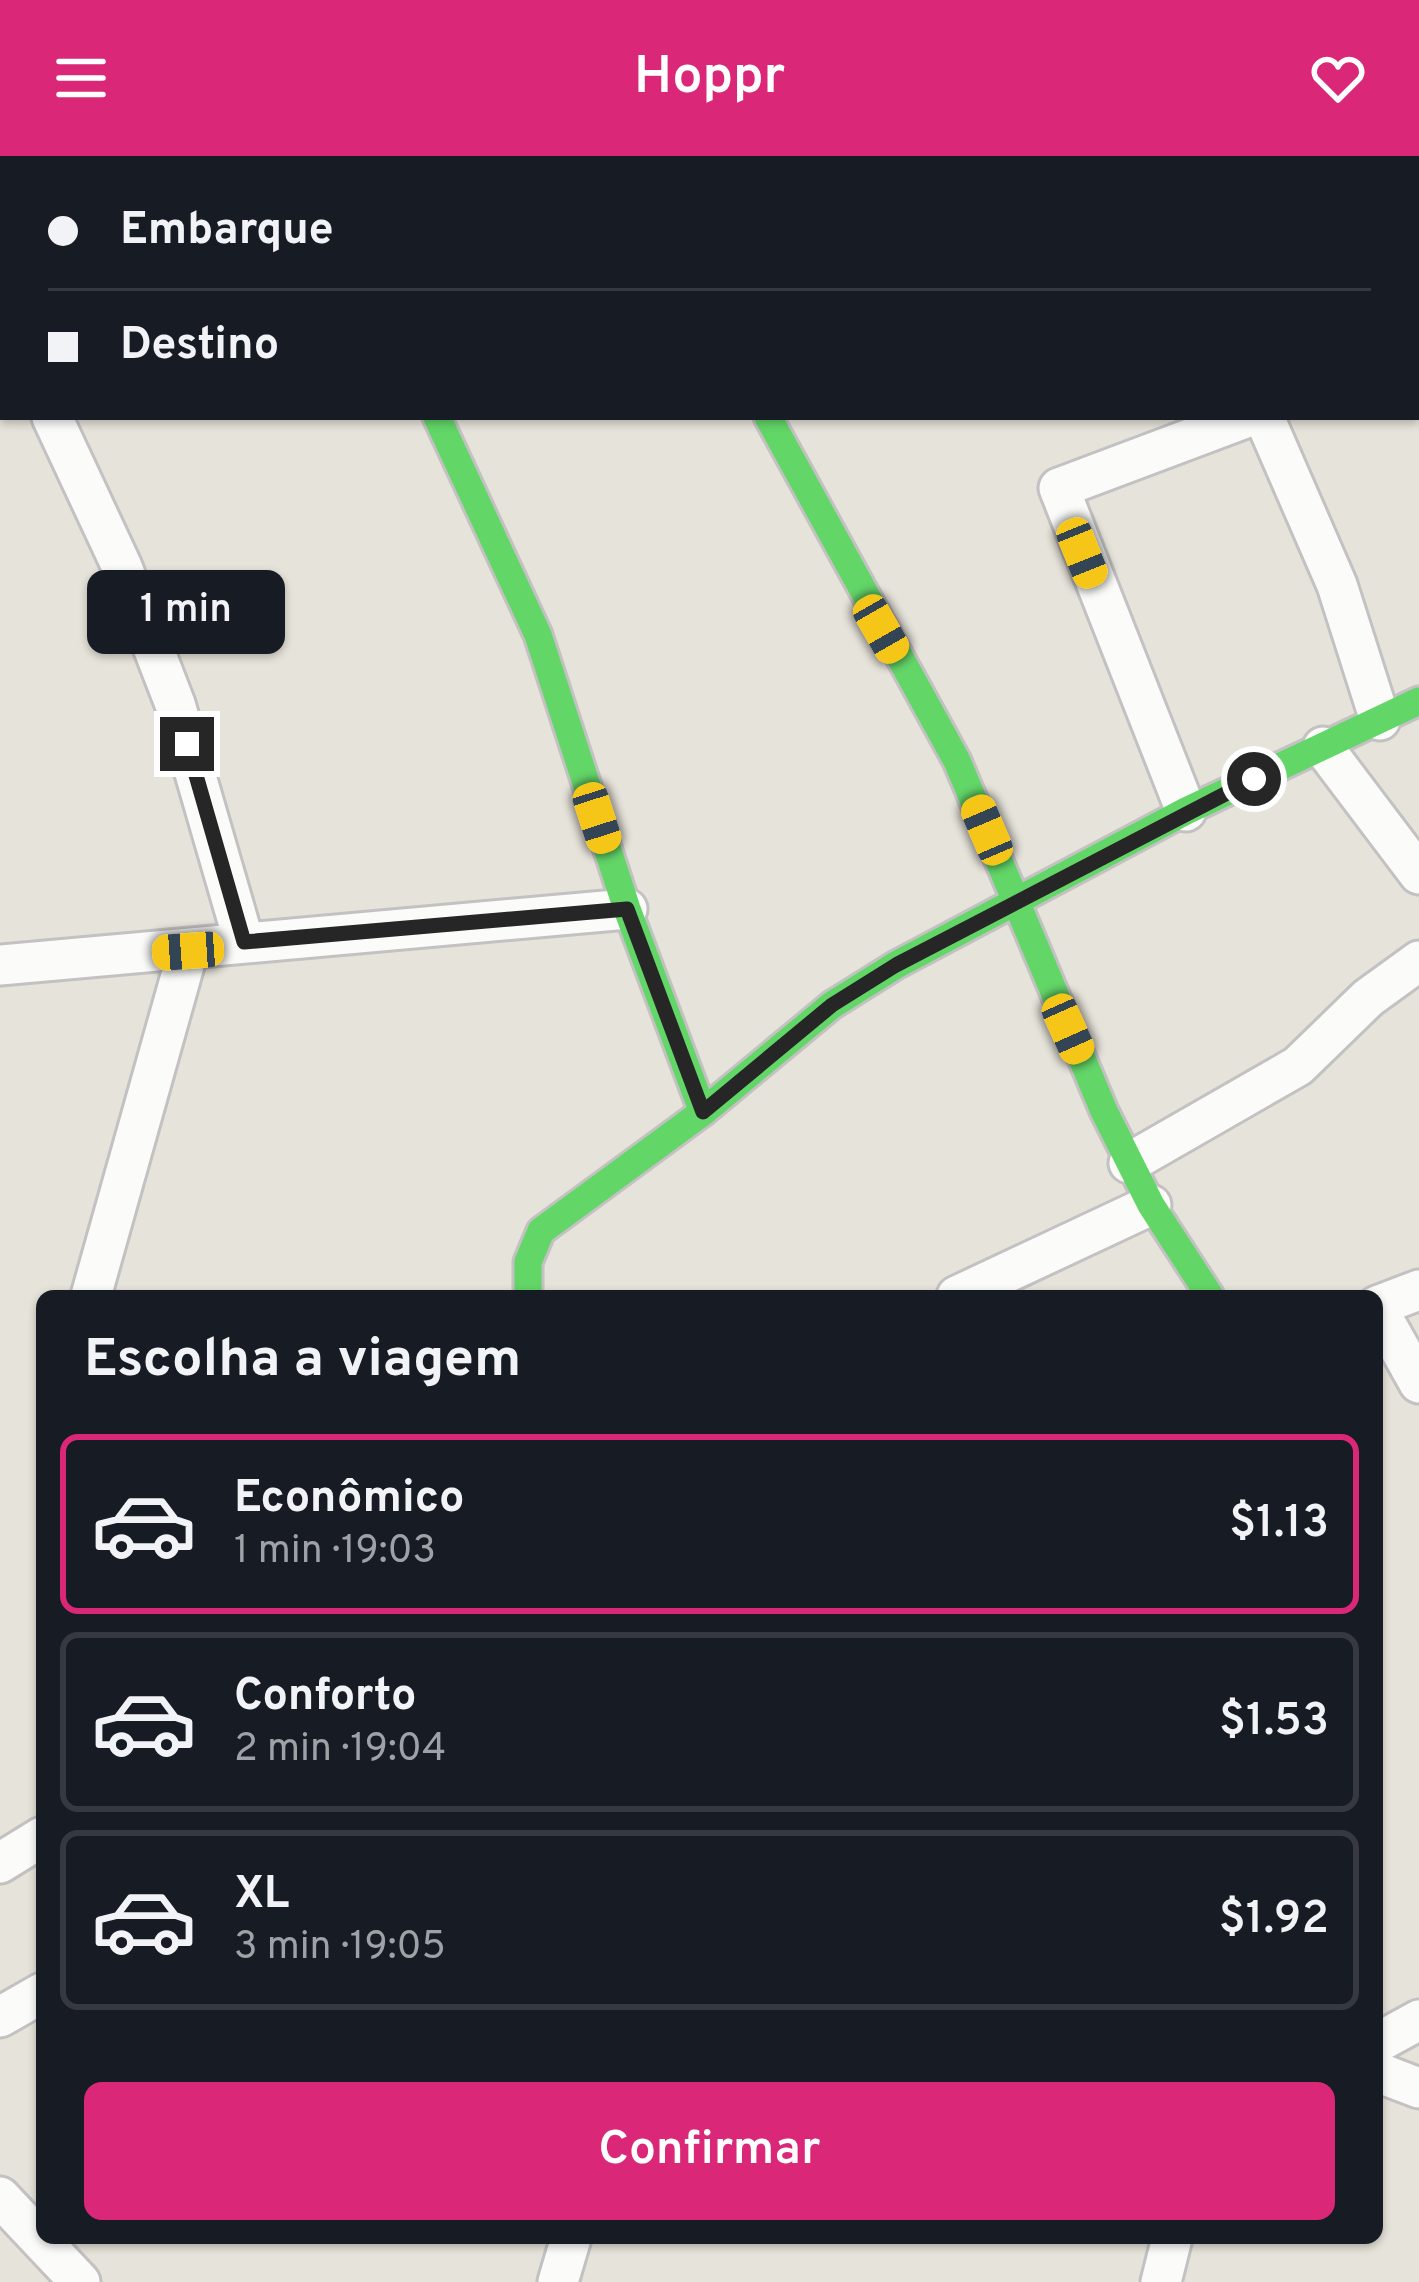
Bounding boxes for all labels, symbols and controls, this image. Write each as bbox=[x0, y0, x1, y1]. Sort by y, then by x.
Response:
text: Hoppr bbox=[634, 44, 785, 113]
icon: menu bbox=[48, 45, 114, 111]
icon: heart bbox=[1305, 45, 1371, 111]
text: Embarque bbox=[120, 203, 334, 260]
text: Destino bbox=[120, 318, 279, 375]
car bbox=[1052, 513, 1112, 593]
callout: 1 min bbox=[88, 570, 286, 654]
text: 1 min bbox=[140, 587, 232, 636]
car bbox=[847, 589, 915, 669]
route end bbox=[160, 717, 214, 771]
route start bbox=[1227, 752, 1281, 806]
car bbox=[569, 778, 625, 858]
car bbox=[956, 790, 1018, 870]
car bbox=[151, 931, 225, 971]
car bbox=[1037, 989, 1099, 1069]
text: Escolha a viagem bbox=[84, 1327, 521, 1396]
icon: car bbox=[90, 1470, 198, 1578]
text: Econômico bbox=[234, 1471, 464, 1528]
text: $1.13 bbox=[1229, 1496, 1329, 1553]
text: 1 min · 19:03 bbox=[234, 1528, 436, 1577]
icon: car bbox=[90, 1668, 198, 1776]
text: Conforto bbox=[234, 1669, 417, 1726]
text: $1.53 bbox=[1219, 1694, 1329, 1751]
text: 2 min · 19:04 bbox=[234, 1726, 446, 1775]
icon: car bbox=[90, 1866, 198, 1974]
text: XL bbox=[234, 1867, 289, 1924]
text: $1.92 bbox=[1219, 1892, 1329, 1949]
text: 3 min · 19:05 bbox=[234, 1924, 446, 1973]
button: Confirmar bbox=[84, 2082, 1335, 2220]

